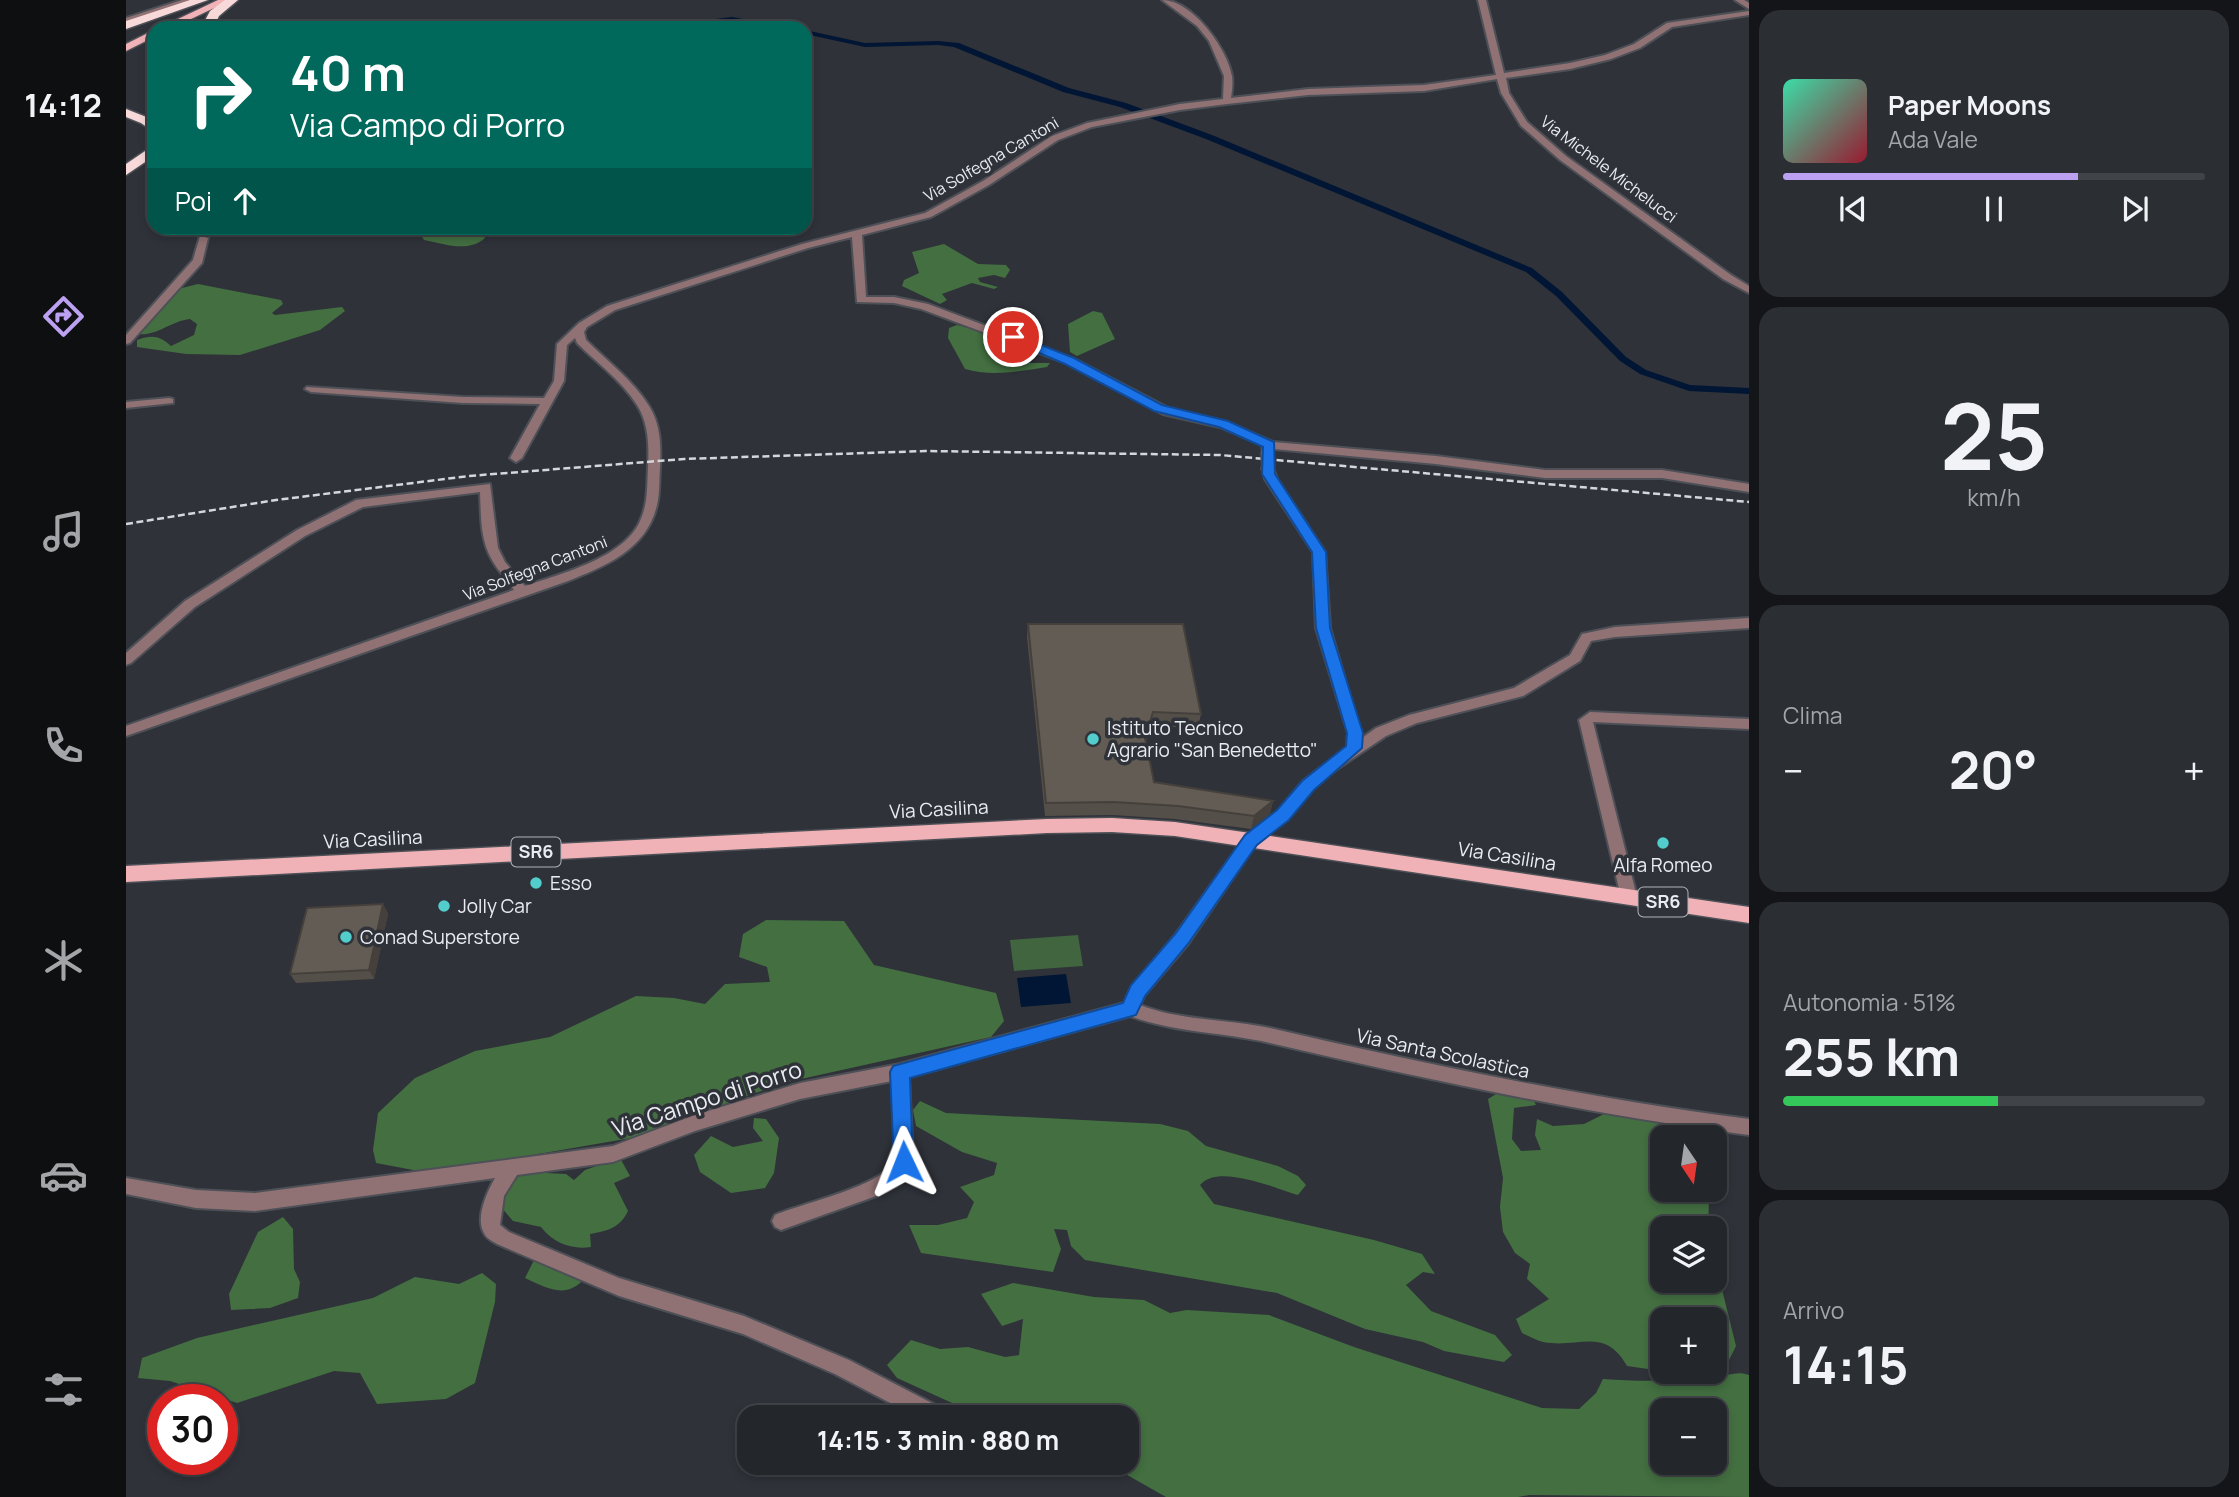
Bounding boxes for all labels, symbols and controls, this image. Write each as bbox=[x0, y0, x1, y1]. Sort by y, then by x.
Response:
text: 40 m bbox=[290, 39, 406, 106]
icon: right bbox=[175, 49, 266, 140]
text: 14:12 bbox=[24, 83, 102, 127]
text: Paper Moons bbox=[1888, 87, 2051, 123]
text: Via Campo di Porro bbox=[290, 103, 565, 147]
street label: Via Michele Michelucci bbox=[1536, 110, 1682, 228]
street label: Via Solfegna Cantoni bbox=[919, 111, 1063, 207]
text: Ada Vale bbox=[1888, 123, 1978, 155]
icon: ahead bbox=[226, 182, 264, 220]
text: Poi bbox=[175, 183, 212, 219]
icon: previous bbox=[1834, 190, 1872, 228]
icon: pause bbox=[1975, 190, 2013, 228]
icon: next bbox=[2116, 190, 2154, 228]
icon: directions bbox=[39, 292, 88, 341]
pin bbox=[983, 307, 1043, 367]
icon: arrive bbox=[994, 318, 1032, 356]
text: 25 bbox=[1940, 373, 2048, 497]
text: km/h bbox=[1967, 481, 2021, 513]
icon: music bbox=[39, 507, 88, 556]
street label: Via Solfegna Cantoni bbox=[460, 530, 610, 606]
text: Clima bbox=[1783, 699, 1842, 731]
place label: Istituto Tecnico Agrario "San Benedetto" bbox=[1107, 715, 1318, 763]
icon: phone bbox=[39, 721, 88, 770]
marker: Istituto Tecnico Agrario "San Benedetto" bbox=[1085, 731, 1101, 747]
text: 20° bbox=[1949, 734, 2038, 805]
text: − bbox=[1783, 744, 1804, 796]
text: + bbox=[2183, 744, 2205, 796]
street label: Via Casilina bbox=[889, 793, 989, 825]
street label: Via Casilina bbox=[323, 823, 423, 855]
street label: Via Casilina bbox=[1456, 835, 1558, 877]
marker: Alfa Romeo bbox=[1655, 835, 1671, 851]
road number: SR6 bbox=[512, 838, 560, 866]
place label: Alfa Romeo bbox=[1614, 852, 1712, 878]
place label: Esso bbox=[550, 870, 592, 896]
marker: Esso bbox=[528, 875, 544, 891]
road number: SR6 bbox=[1638, 888, 1688, 917]
place label: Jolly Car bbox=[458, 893, 532, 919]
marker: Jolly Car bbox=[436, 898, 452, 914]
place label: Conad Superstore bbox=[360, 924, 520, 950]
marker: Conad Superstore bbox=[338, 929, 354, 945]
icon: climate bbox=[39, 936, 88, 985]
text: Autonomia · 51% bbox=[1783, 986, 1956, 1018]
text: 255 km bbox=[1783, 1021, 1960, 1092]
street label: Via Santa Scolastica bbox=[1354, 1022, 1532, 1084]
street label: Via Campo di Porro bbox=[608, 1052, 806, 1144]
position arrow bbox=[867, 1125, 941, 1199]
north arrow bbox=[1650, 1125, 1727, 1202]
map controls bbox=[1650, 1125, 1727, 1475]
icon: car bbox=[39, 1151, 88, 1200]
button: layers bbox=[1650, 1216, 1727, 1293]
text: Arrivo bbox=[1783, 1294, 1844, 1326]
button: + bbox=[1650, 1307, 1727, 1384]
text: 14:15 bbox=[1783, 1329, 1908, 1400]
icon: filters bbox=[39, 1365, 88, 1414]
speed limit sign: 30 bbox=[147, 1384, 238, 1475]
button: − bbox=[1650, 1398, 1727, 1475]
text: 14:15 · 3 min · 880 m bbox=[817, 1422, 1059, 1458]

